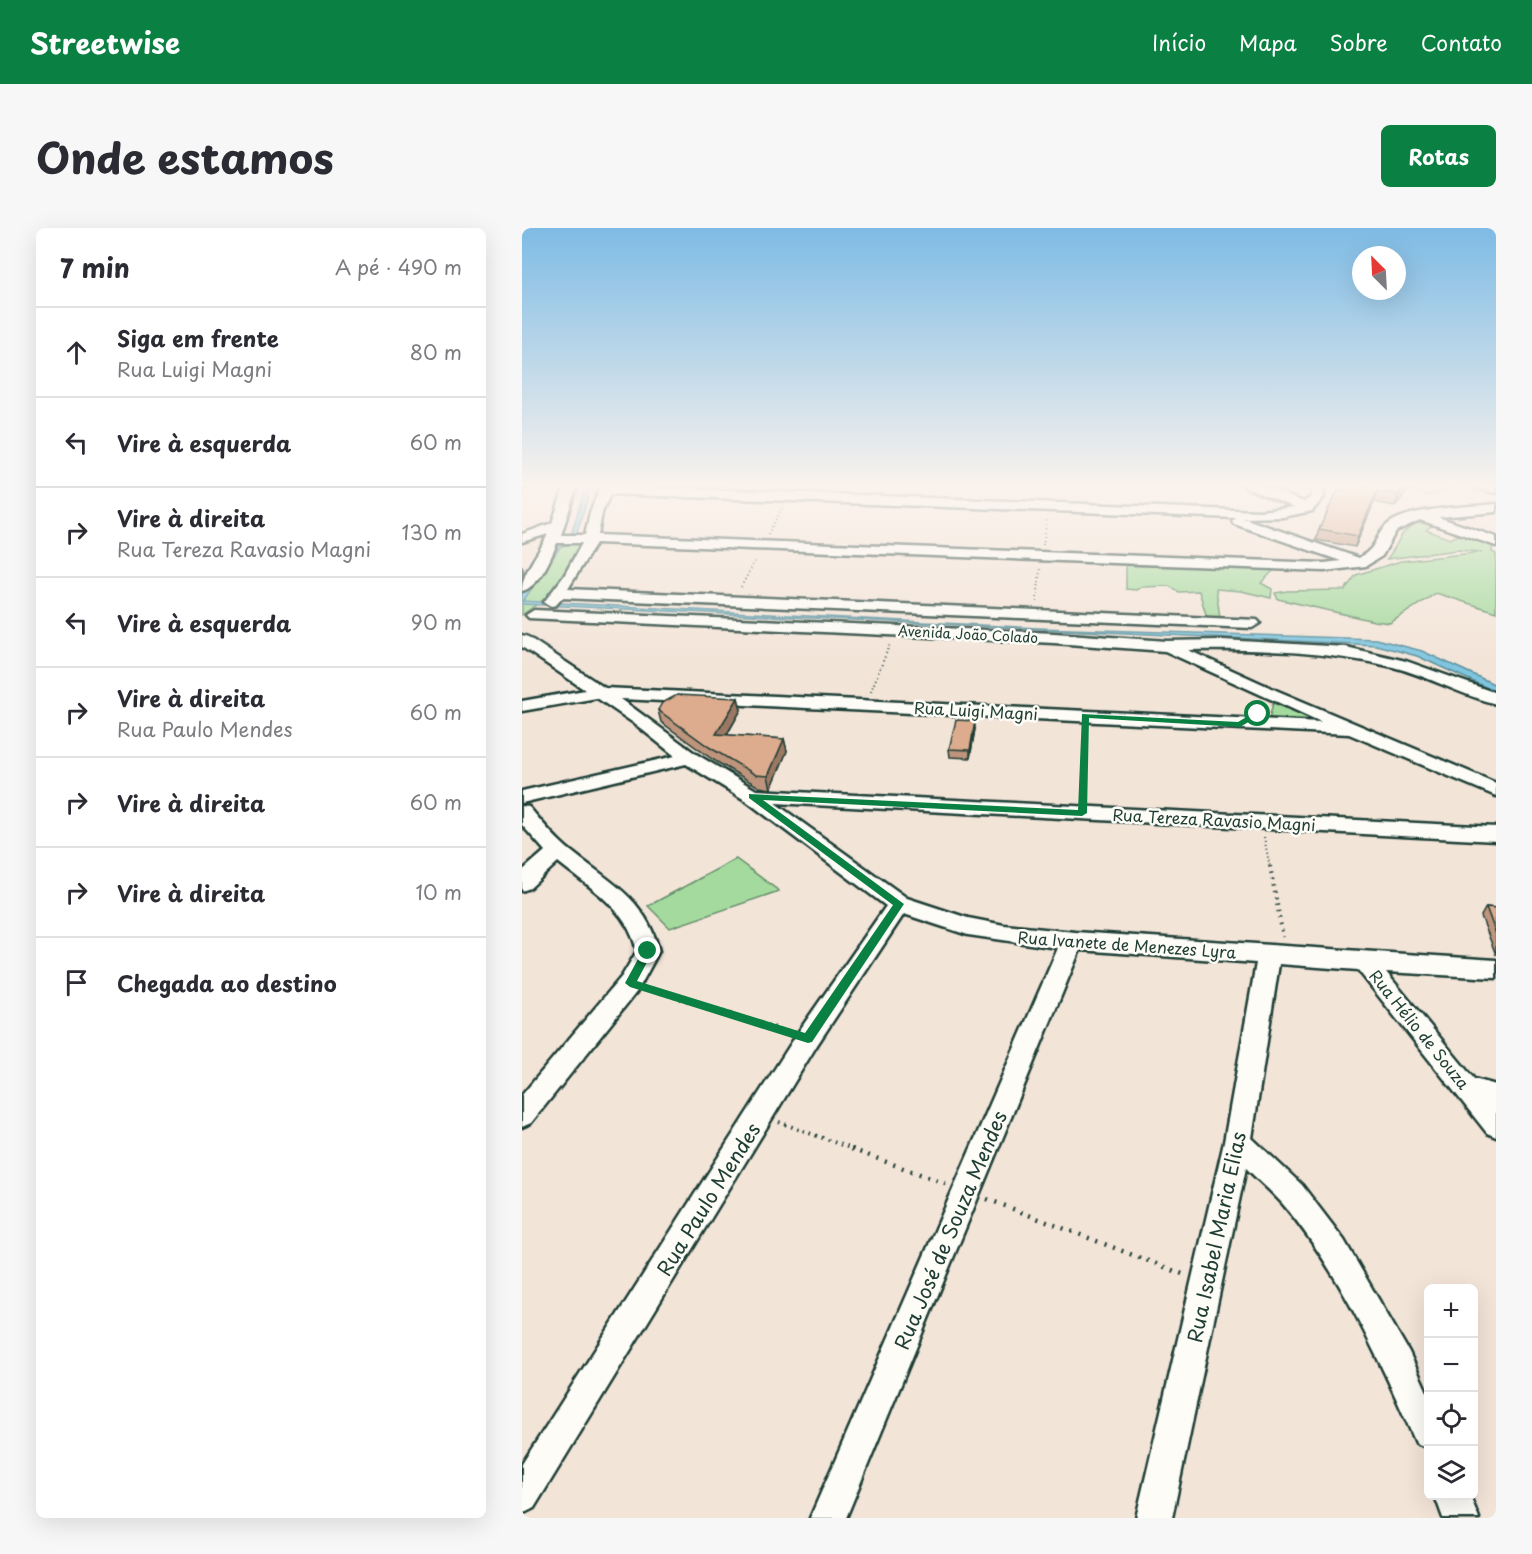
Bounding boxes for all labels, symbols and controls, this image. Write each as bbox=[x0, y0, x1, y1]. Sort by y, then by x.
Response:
text: Streetwise bbox=[30, 21, 180, 64]
text: Início bbox=[1152, 26, 1206, 58]
text: Mapa bbox=[1239, 26, 1297, 58]
text: Sobre bbox=[1330, 26, 1388, 58]
text: Contato bbox=[1421, 26, 1502, 58]
text: Onde estamos bbox=[36, 125, 334, 188]
button: Rotas bbox=[1381, 125, 1496, 187]
north arrow bbox=[1352, 246, 1406, 300]
text: 7 min bbox=[60, 248, 130, 287]
text: A pé · 490 m bbox=[335, 252, 462, 282]
text: Siga em frente bbox=[117, 321, 279, 354]
icon: ahead bbox=[60, 336, 93, 369]
text: 80 m bbox=[410, 337, 462, 367]
text: Rua Luigi Magni bbox=[117, 354, 272, 384]
icon: left bbox=[60, 426, 93, 459]
text: Vire à esquerda bbox=[117, 426, 291, 459]
text: 60 m bbox=[410, 427, 462, 457]
text: Vire à direita bbox=[117, 501, 265, 534]
icon: right bbox=[60, 516, 93, 549]
text: 130 m bbox=[402, 517, 462, 547]
text: Rua Tereza Ravasio Magni bbox=[117, 534, 371, 564]
icon: left bbox=[60, 606, 93, 639]
text: Vire à esquerda bbox=[117, 606, 291, 639]
text: 90 m bbox=[411, 607, 462, 637]
street label: Avenida João Colado bbox=[898, 620, 1039, 648]
text: Vire à direita bbox=[117, 681, 265, 714]
street label: Rua Luigi Magni bbox=[913, 695, 1039, 725]
icon: right bbox=[60, 696, 93, 729]
text: 60 m bbox=[410, 697, 462, 727]
route start bbox=[1244, 700, 1270, 726]
text: Rua Paulo Mendes bbox=[117, 714, 293, 744]
icon: right bbox=[60, 786, 93, 819]
text: Vire à direita bbox=[117, 786, 265, 819]
text: 60 m bbox=[410, 787, 462, 817]
street label: Rua Tereza Ravasio Magni bbox=[1112, 802, 1316, 836]
icon: right bbox=[60, 876, 93, 909]
text: Vire à direita bbox=[117, 876, 265, 909]
text: 10 m bbox=[415, 877, 462, 907]
street label: Rua Ivanete de Menezes Lyra bbox=[1017, 924, 1237, 964]
route end bbox=[634, 937, 660, 963]
street label: Rua Hélio de Souza bbox=[1364, 964, 1476, 1094]
icon: arrive bbox=[60, 966, 93, 999]
text: Chegada ao destino bbox=[117, 966, 337, 999]
street label: Rua José de Souza Mendes bbox=[886, 1106, 1014, 1354]
street label: Rua Paulo Mendes bbox=[649, 1117, 767, 1281]
street label: Rua Isabel Maria Elias bbox=[1179, 1129, 1253, 1345]
map controls bbox=[1424, 1284, 1478, 1500]
button: + bbox=[1424, 1284, 1478, 1338]
button: − bbox=[1424, 1338, 1478, 1392]
button: locate bbox=[1424, 1392, 1478, 1446]
button: layers bbox=[1424, 1446, 1478, 1500]

